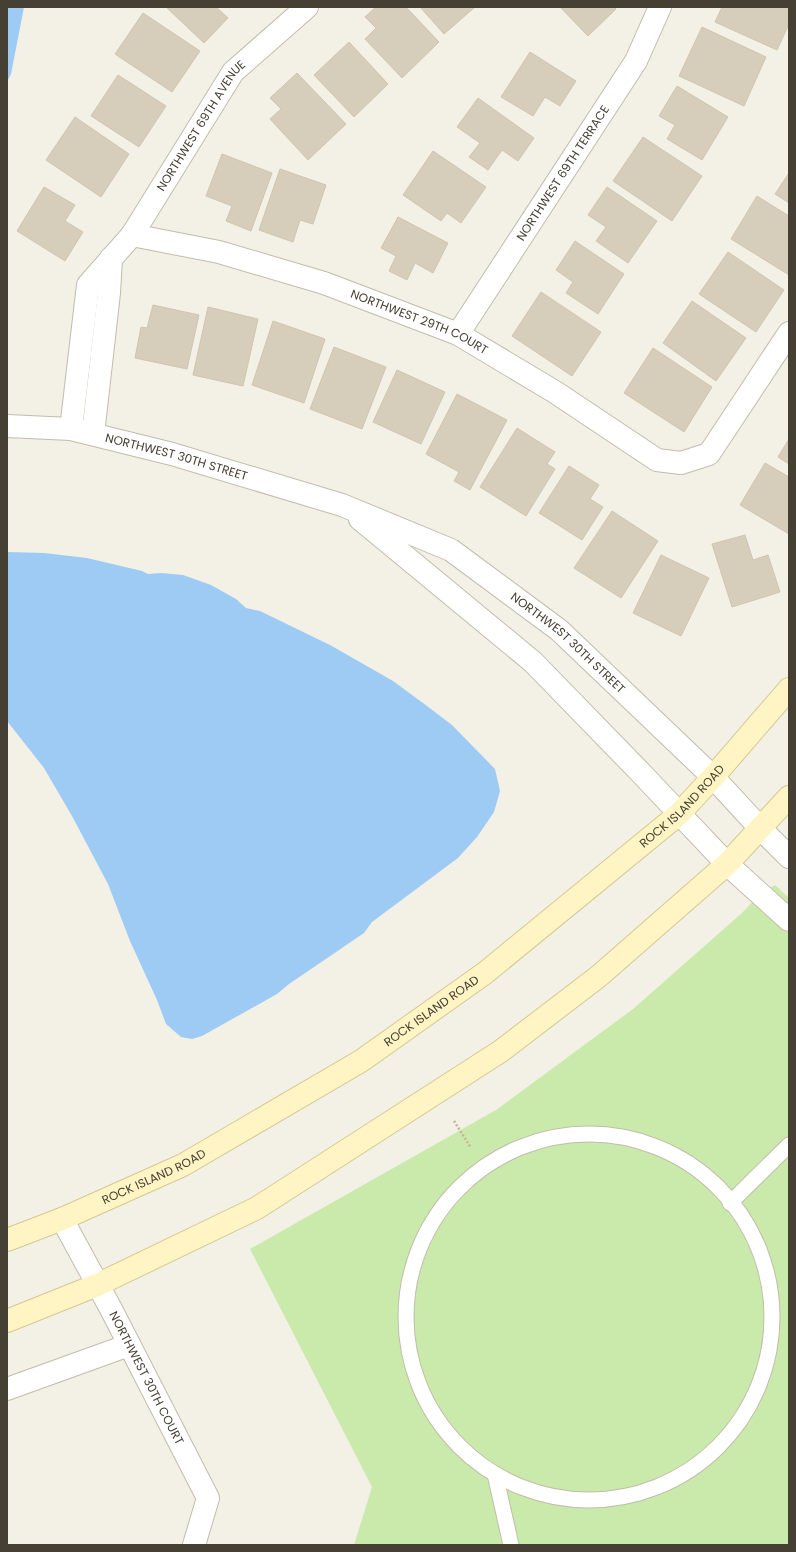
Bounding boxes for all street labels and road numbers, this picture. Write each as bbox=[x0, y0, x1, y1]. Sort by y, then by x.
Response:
street label: NORTHWEST 69TH AVENUE bbox=[152, 56, 249, 194]
street label: NORTHWEST 69TH TERRACE bbox=[512, 102, 613, 244]
street label: NORTHWEST 29TH COURT bbox=[348, 285, 492, 358]
street label: NORTHWEST 30TH STREET bbox=[103, 429, 250, 484]
street label: NORTHWEST 30TH STREET bbox=[507, 588, 630, 697]
street label: ROCK ISLAND ROAD bbox=[635, 761, 728, 851]
street label: ROCK ISLAND ROAD bbox=[380, 971, 482, 1050]
street label: ROCK ISLAND ROAD bbox=[99, 1145, 209, 1208]
street label: NORTHWEST 30TH COURT bbox=[106, 1308, 188, 1448]

